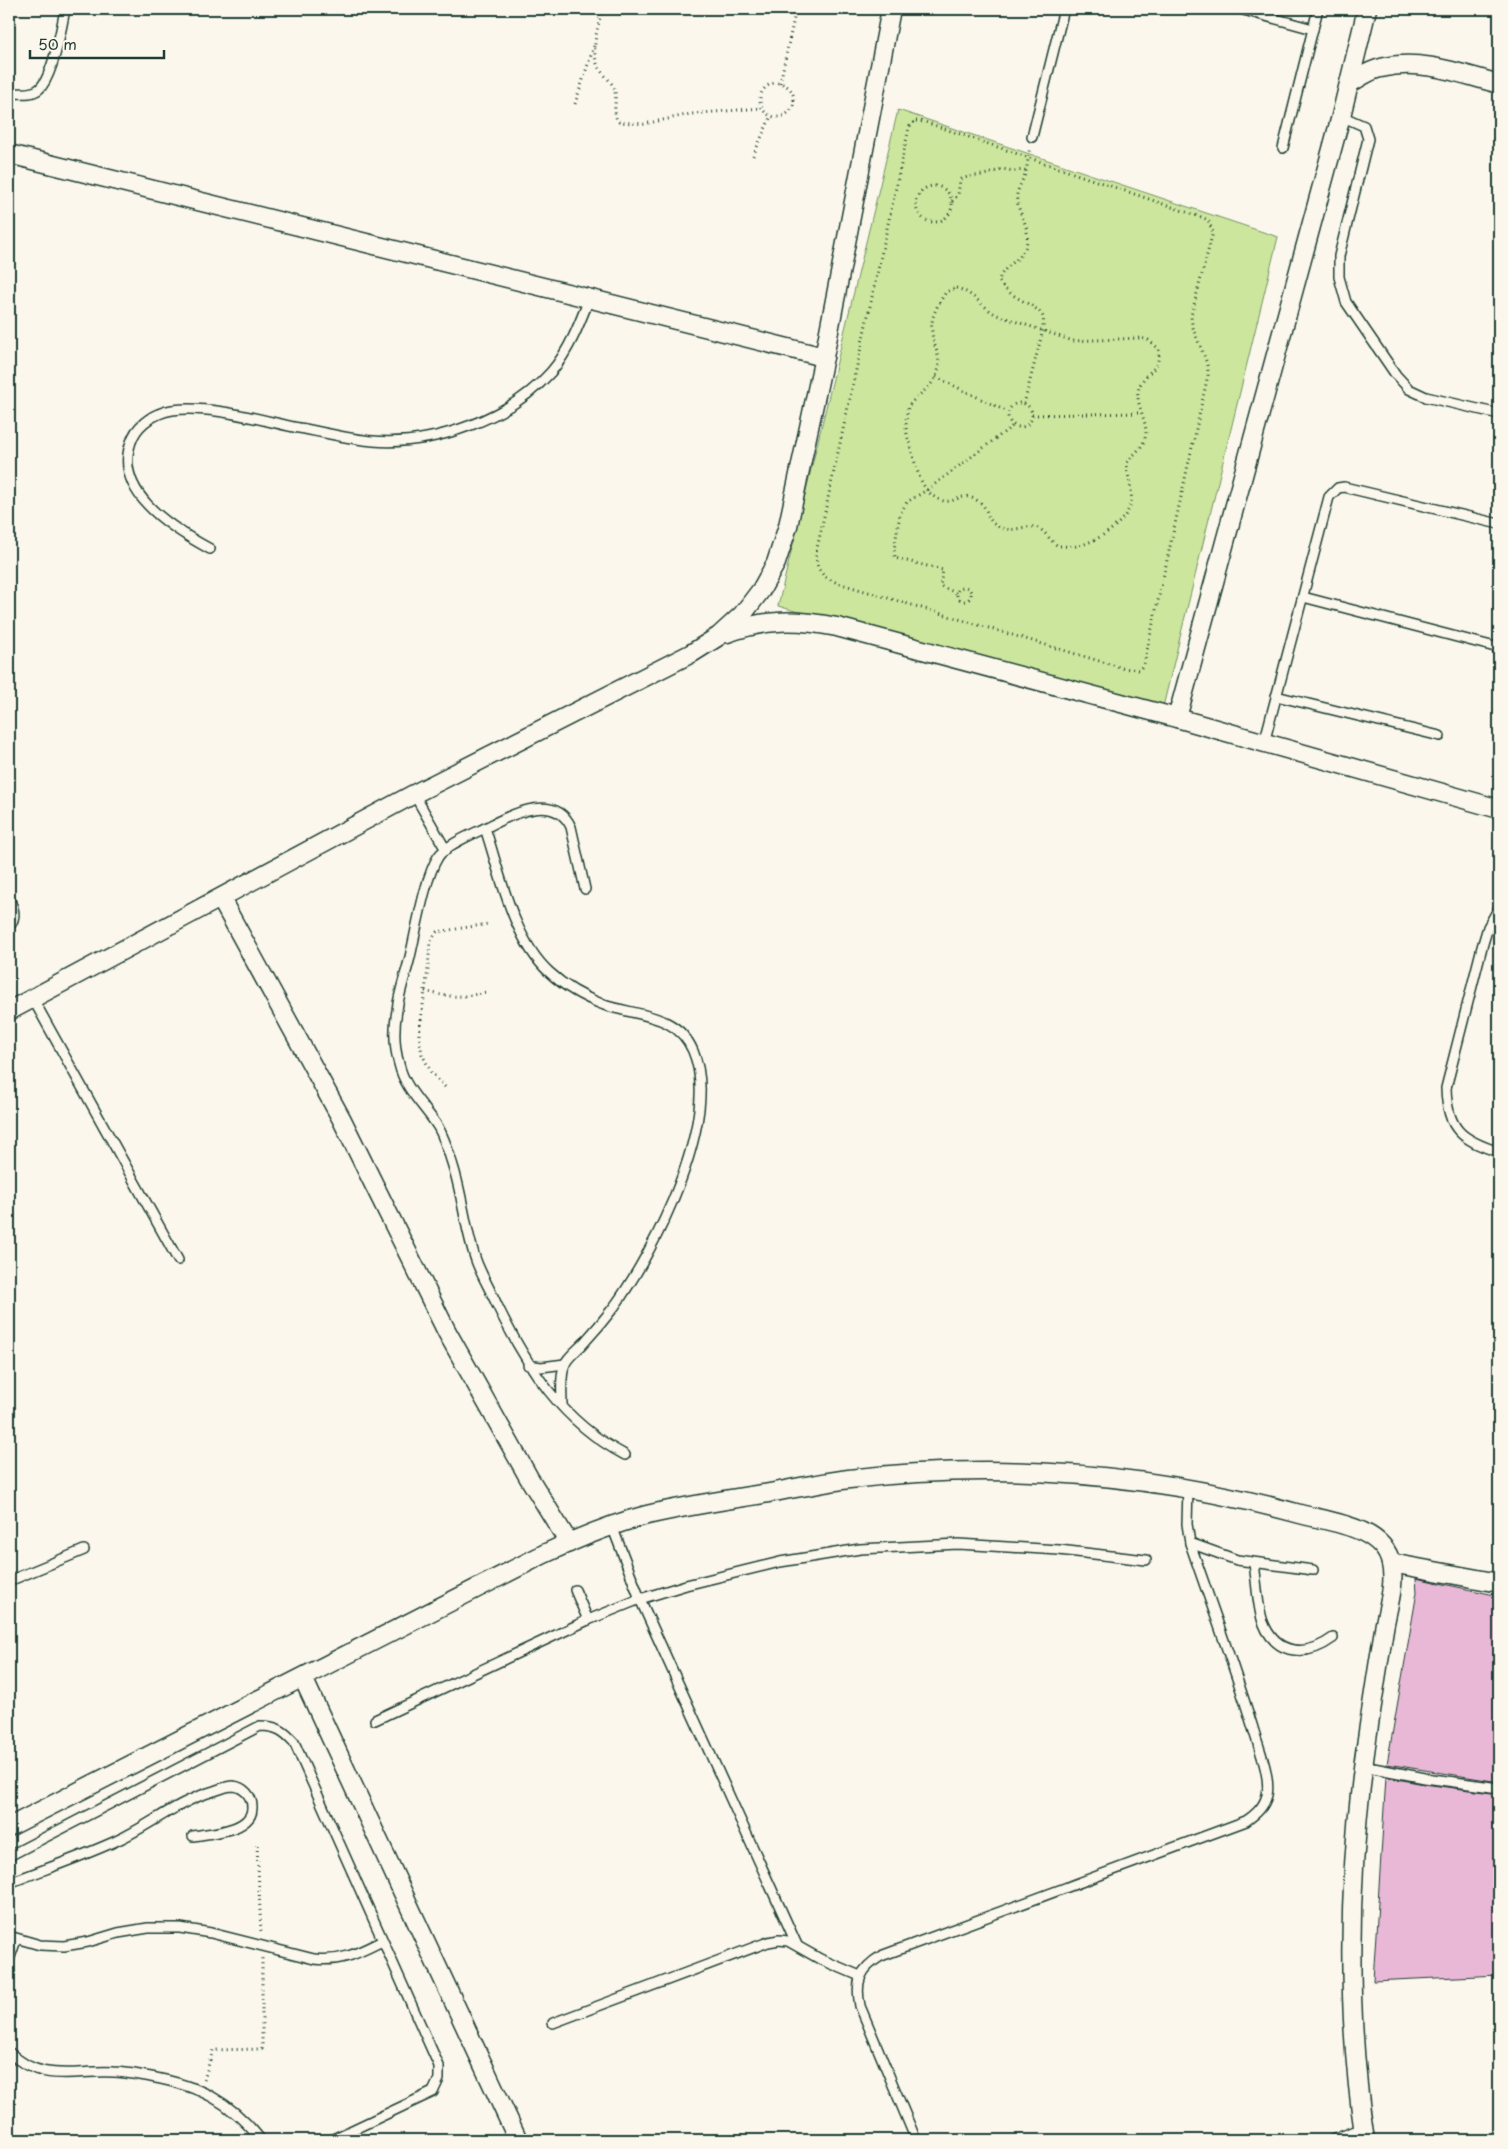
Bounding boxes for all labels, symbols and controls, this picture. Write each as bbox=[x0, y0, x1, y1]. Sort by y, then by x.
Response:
scale bar bbox=[30, 28, 164, 60]
text: 50 m bbox=[38, 32, 77, 55]

